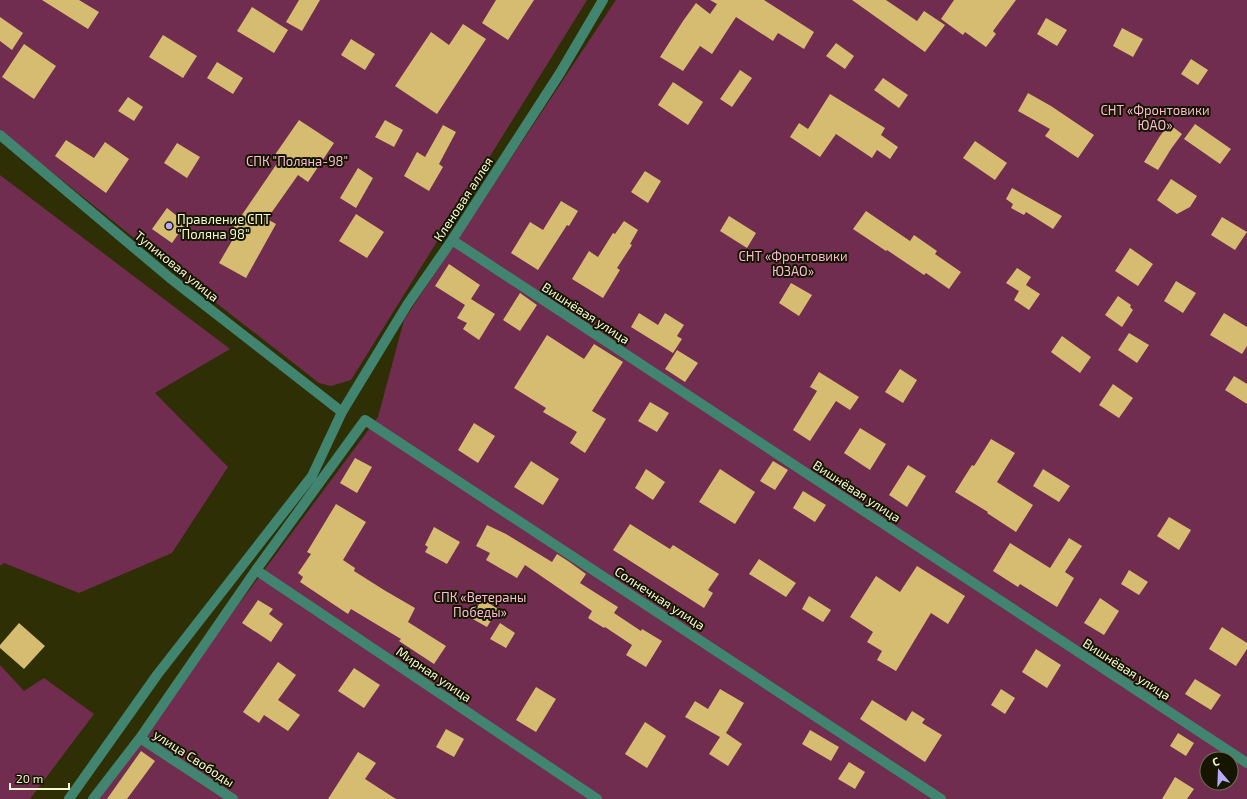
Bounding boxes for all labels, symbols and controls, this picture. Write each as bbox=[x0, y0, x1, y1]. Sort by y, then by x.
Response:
park label: СНТ «Фронтовики ЮАО» bbox=[1100, 102, 1210, 133]
park label: СПК "Поляна-98" bbox=[246, 153, 348, 169]
street label: Кленовая аллея bbox=[430, 154, 496, 244]
place label: Правление СПТ "Поляна 98" bbox=[177, 211, 271, 242]
marker: Правление СПТ "Поляна 98" bbox=[164, 221, 174, 231]
street label: Тупиковая улица bbox=[132, 227, 222, 305]
park label: СНТ «Фронтовики ЮЗАО» bbox=[738, 248, 848, 279]
street label: Вишнёвая улица bbox=[539, 279, 633, 347]
street label: Вишнёвая улица bbox=[810, 457, 904, 525]
street label: Солнечная улица bbox=[612, 563, 708, 633]
park label: СПК «Ветераны Победы» bbox=[434, 589, 526, 620]
street label: Вишнёвая улица bbox=[1080, 635, 1174, 703]
street label: Мирная улица bbox=[393, 643, 475, 705]
street label: улица Свободы bbox=[151, 726, 237, 790]
north arrow bbox=[1199, 751, 1239, 791]
text: С bbox=[1210, 754, 1221, 768]
scale bar bbox=[10, 765, 69, 791]
text: 20 m bbox=[16, 771, 43, 785]

